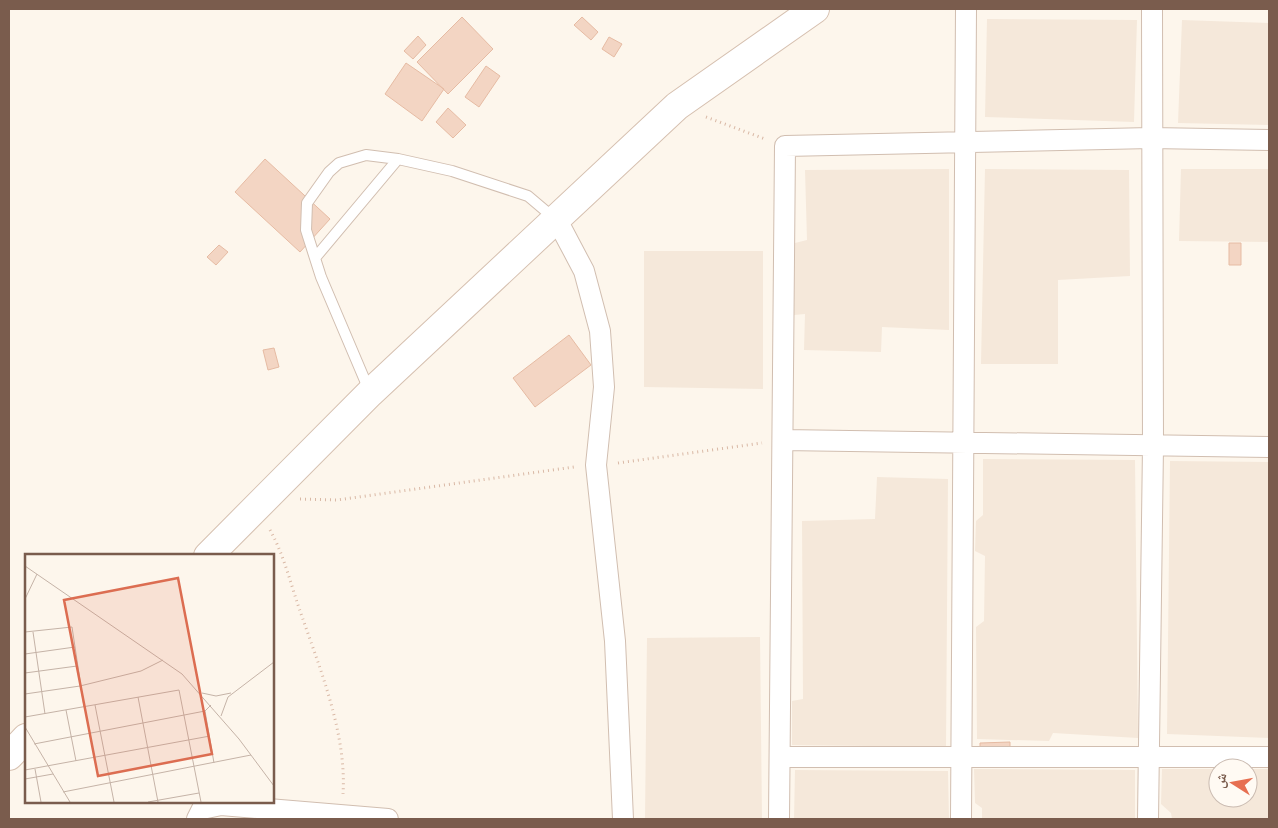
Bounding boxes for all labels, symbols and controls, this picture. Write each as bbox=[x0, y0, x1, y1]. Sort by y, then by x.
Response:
inset map bbox=[25, 554, 274, 803]
north arrow bbox=[1208, 758, 1258, 808]
text: ش bbox=[1210, 771, 1231, 790]

